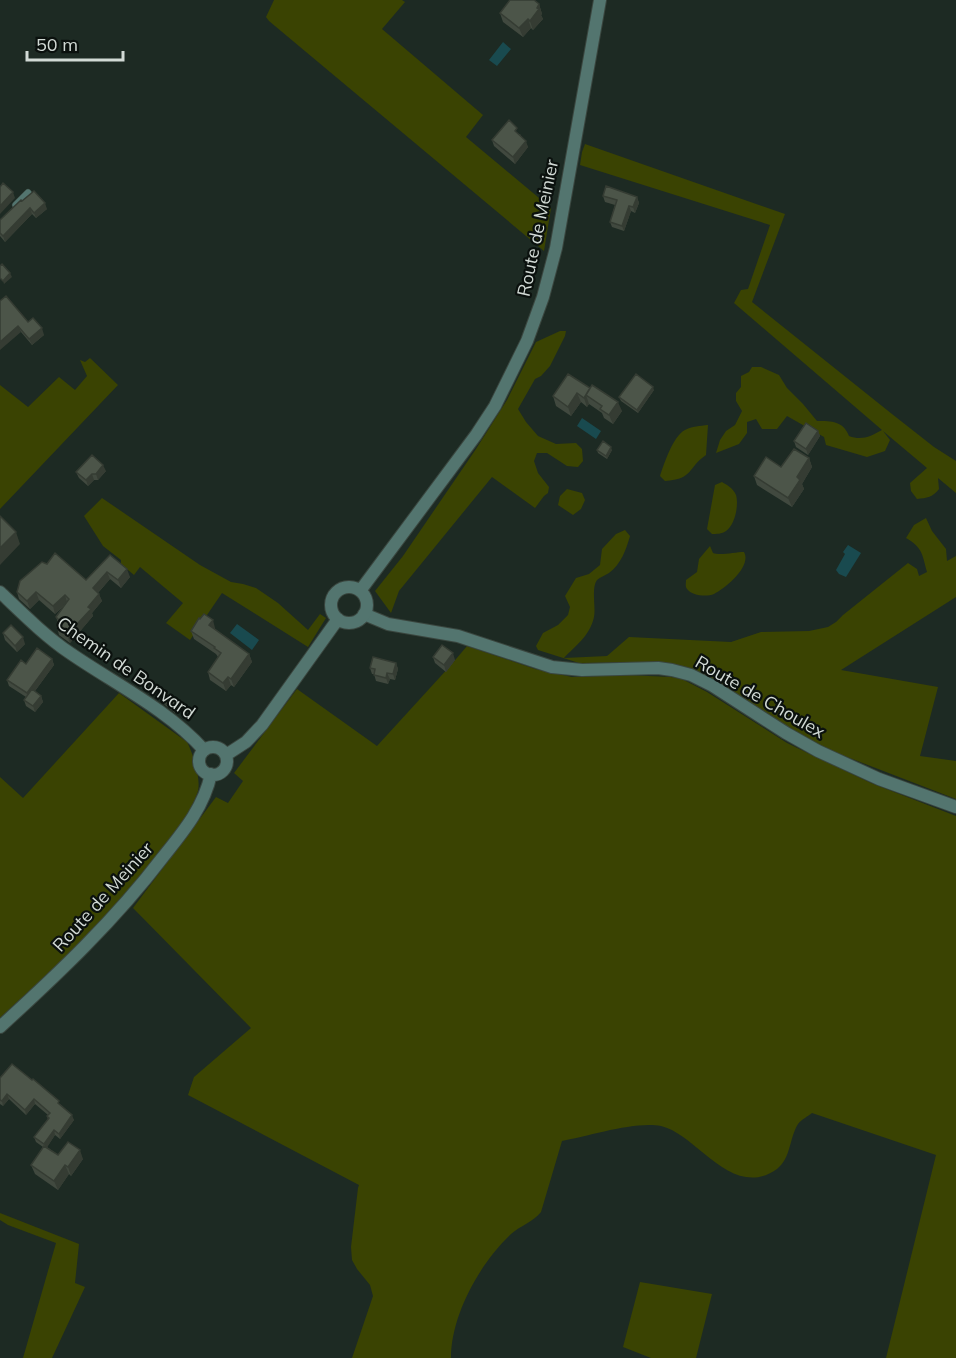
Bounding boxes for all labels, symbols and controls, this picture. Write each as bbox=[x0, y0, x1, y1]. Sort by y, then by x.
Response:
scale bar bbox=[27, 24, 123, 62]
text: 50 m bbox=[36, 33, 78, 56]
street label: Route de Meinier bbox=[512, 157, 563, 299]
street label: Chemin de Bonvard bbox=[53, 611, 200, 724]
street label: Route de Choulex bbox=[691, 650, 830, 743]
street label: Route de Meinier bbox=[47, 837, 158, 956]

